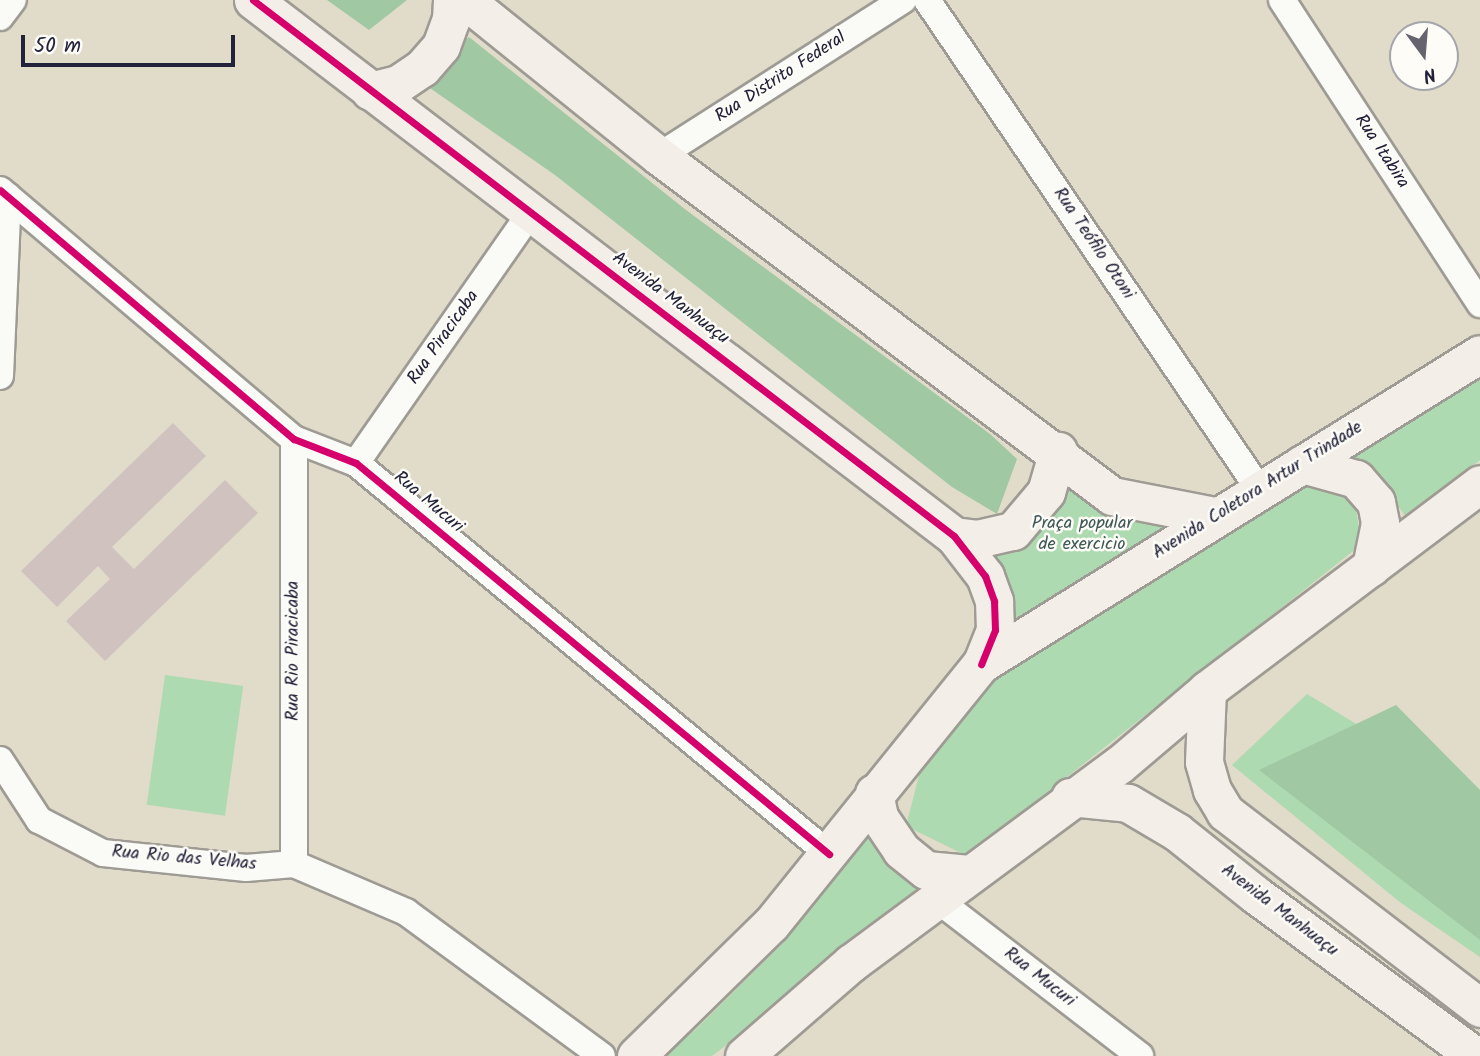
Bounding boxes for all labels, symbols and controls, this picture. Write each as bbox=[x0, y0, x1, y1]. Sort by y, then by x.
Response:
scale bar bbox=[24, 21, 238, 65]
north arrow bbox=[1389, 21, 1459, 91]
street label: Rua Distrito Federal bbox=[712, 28, 850, 128]
text: 50 m bbox=[34, 30, 81, 63]
text: N bbox=[1419, 58, 1439, 90]
street label: Rua Itabira bbox=[1349, 111, 1413, 193]
street label: Rua Teófilo Otoni bbox=[1048, 184, 1138, 304]
street label: Avenida Manhuaçu bbox=[607, 248, 733, 350]
street label: Rua Piracicaba bbox=[404, 287, 484, 389]
street label: Avenida Coletora Artur Trindade bbox=[1149, 417, 1367, 565]
street label: Rua Mucuri bbox=[389, 468, 467, 538]
park label: Praça popular de exercicio bbox=[1032, 514, 1132, 556]
street label: Rua Rio Piracicaba bbox=[283, 581, 305, 721]
street label: Rua Rio das Velhas bbox=[111, 842, 257, 876]
street label: Avenida Manhuaçu bbox=[1216, 860, 1342, 962]
street label: Rua Mucuri bbox=[999, 943, 1079, 1013]

